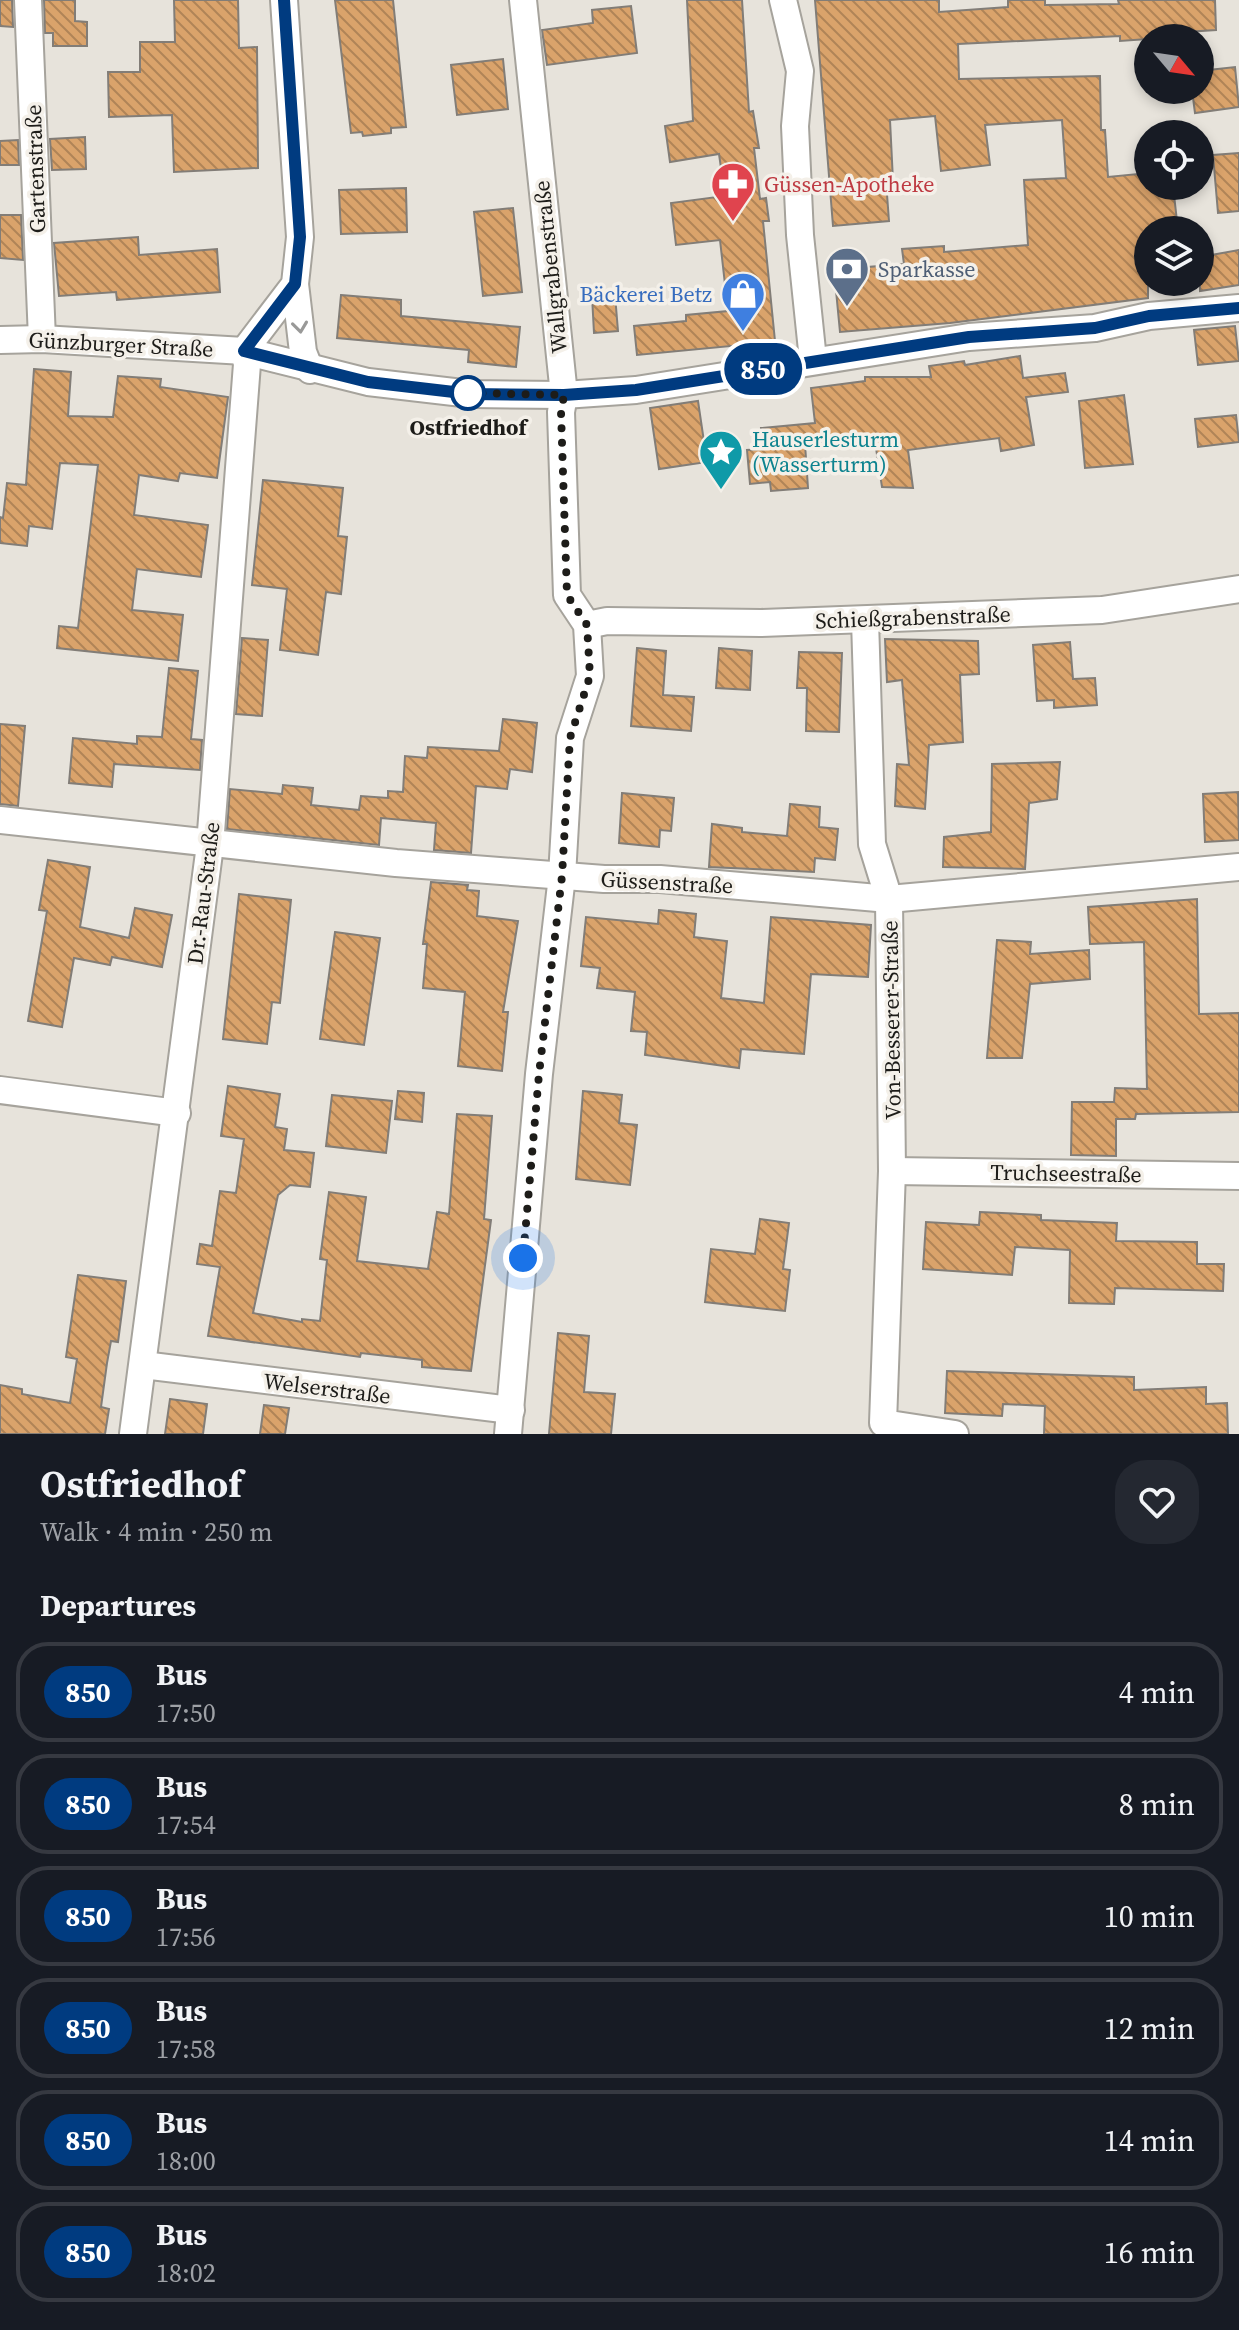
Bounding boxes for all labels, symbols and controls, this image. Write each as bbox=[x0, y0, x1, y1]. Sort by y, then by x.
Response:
north arrow bbox=[1134, 24, 1214, 104]
map controls bbox=[1134, 24, 1214, 296]
street label: Gartenstraße bbox=[18, 104, 52, 234]
button: locate bbox=[1134, 120, 1214, 200]
pharmacy icon: Güssen-Apotheke bbox=[709, 160, 757, 223]
place label: Güssen-Apotheke bbox=[764, 169, 935, 199]
street label: Wallgrabenstraße bbox=[526, 179, 574, 355]
button: layers bbox=[1134, 216, 1214, 296]
bank icon: Sparkasse bbox=[823, 245, 871, 308]
place label: Sparkasse bbox=[878, 254, 976, 284]
shop icon: Bäckerei Betz bbox=[719, 270, 767, 333]
place label: Bäckerei Betz bbox=[579, 279, 712, 309]
one-way arrow bbox=[292, 321, 309, 334]
street label: Günzburger Straße bbox=[28, 324, 214, 364]
line badge: 850 bbox=[717, 343, 809, 395]
text: 850 bbox=[740, 350, 786, 388]
marker: Ostfriedhof bbox=[451, 376, 485, 410]
place label: Ostfriedhof bbox=[410, 412, 530, 442]
place label: Hauserlesturm (Wasserturm) bbox=[752, 424, 899, 479]
place icon: Hauserlesturm (Wasserturm) bbox=[697, 428, 745, 491]
street label: Schießgrabenstraße bbox=[815, 599, 1011, 635]
street label: Dr.-Rau-Straße bbox=[179, 820, 227, 966]
street label: Güssenstraße bbox=[600, 864, 734, 900]
street label: Von-Besserer-Straße bbox=[874, 920, 908, 1120]
street label: Truchseestraße bbox=[990, 1157, 1142, 1189]
your location bbox=[503, 1238, 543, 1278]
street label: Welserstraße bbox=[262, 1365, 392, 1411]
text: Ostfriedhof bbox=[40, 1458, 242, 1510]
button: heart bbox=[1115, 1460, 1199, 1544]
text: Walk · 4 min · 250 m bbox=[40, 1514, 273, 1550]
text: Departures bbox=[40, 1585, 196, 1626]
text: Bus bbox=[156, 1654, 207, 1695]
text: 4 min bbox=[1119, 1672, 1195, 1713]
text: 850 bbox=[65, 1673, 111, 1711]
text: 17:50 bbox=[156, 1695, 216, 1731]
text: Bus bbox=[156, 1766, 207, 1807]
text: 8 min bbox=[1119, 1784, 1195, 1825]
text: 850 bbox=[65, 1785, 111, 1823]
text: 17:54 bbox=[156, 1807, 216, 1843]
text: Bus bbox=[156, 1878, 207, 1919]
text: 10 min bbox=[1104, 1896, 1195, 1937]
text: 850 bbox=[65, 1897, 111, 1935]
text: 17:56 bbox=[156, 1919, 216, 1955]
text: Bus bbox=[156, 1990, 207, 2031]
text: 12 min bbox=[1104, 2008, 1195, 2049]
text: 850 bbox=[65, 2009, 111, 2047]
text: 17:58 bbox=[156, 2031, 216, 2067]
text: Bus bbox=[156, 2102, 207, 2143]
text: 14 min bbox=[1104, 2120, 1195, 2161]
text: 850 bbox=[65, 2121, 111, 2159]
text: 18:00 bbox=[156, 2143, 216, 2179]
text: Bus bbox=[156, 2214, 207, 2255]
text: 16 min bbox=[1104, 2232, 1195, 2273]
text: 850 bbox=[65, 2233, 111, 2271]
text: 18:02 bbox=[156, 2255, 216, 2291]

